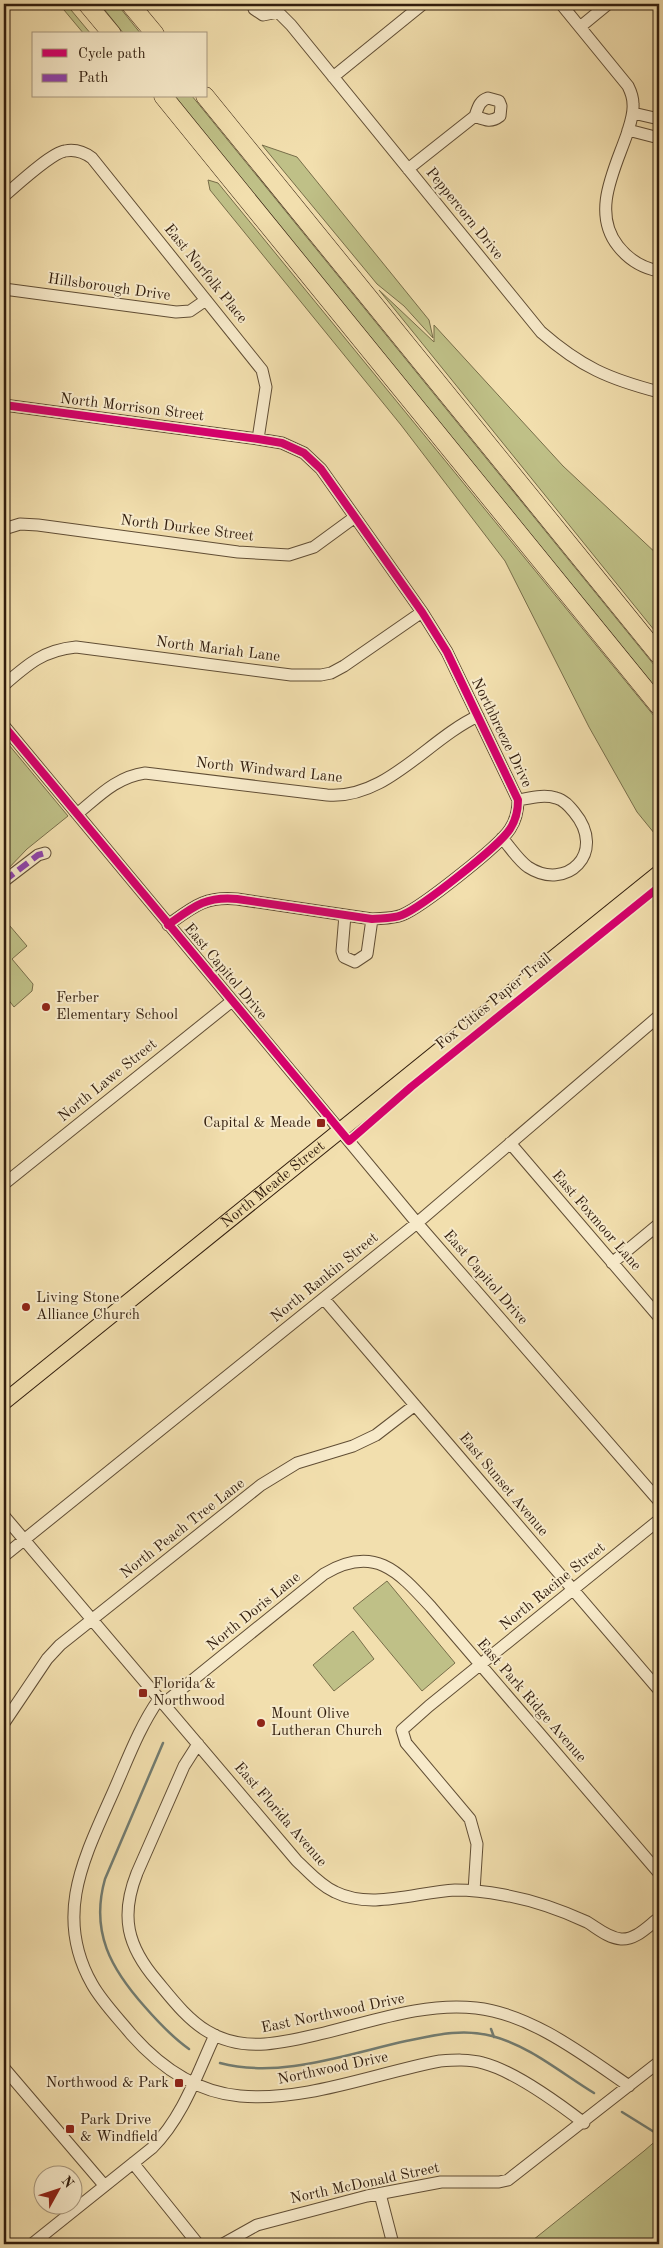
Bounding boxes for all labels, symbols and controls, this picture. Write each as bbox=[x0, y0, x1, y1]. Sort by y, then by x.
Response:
legend bbox=[32, 32, 208, 98]
text: Cycle path bbox=[78, 47, 146, 62]
text: Path bbox=[78, 71, 108, 86]
street label: Peppercorn Drive bbox=[422, 165, 506, 263]
street label: East Norfolk Place bbox=[161, 222, 249, 326]
street label: Hillsborough Drive bbox=[47, 272, 171, 304]
street label: North Morrison Street bbox=[59, 392, 205, 424]
street label: North Durkee Street bbox=[120, 513, 254, 545]
street label: North Mariah Lane bbox=[155, 635, 281, 665]
street label: Northbreeze Drive bbox=[468, 676, 534, 790]
street label: North Windward Lane bbox=[195, 756, 343, 786]
street label: East Capitol Drive bbox=[181, 921, 269, 1023]
street label: Fox Cities Paper Trail bbox=[434, 951, 554, 1053]
place label: Ferber Elementary School bbox=[56, 991, 178, 1023]
marker: Ferber Elementary School bbox=[40, 1001, 52, 1013]
street label: North Lawe Street bbox=[56, 1037, 160, 1125]
place label: Capital & Meade bbox=[203, 1116, 311, 1131]
marker: Capital & Meade bbox=[315, 1117, 327, 1129]
street label: North Meade Street bbox=[218, 1138, 328, 1231]
street label: East Foxmoor Lane bbox=[549, 1168, 643, 1274]
street label: East Capitol Drive bbox=[440, 1228, 530, 1328]
street label: North Rankin Street bbox=[269, 1230, 381, 1326]
place label: Living Stone Alliance Church bbox=[36, 1291, 140, 1323]
marker: Living Stone Alliance Church bbox=[20, 1301, 32, 1313]
street label: East Sunset Avenue bbox=[456, 1431, 550, 1540]
street label: North Peach Tree Lane bbox=[118, 1476, 248, 1582]
street label: North Racine Street bbox=[498, 1540, 608, 1634]
street label: North Doris Lane bbox=[204, 1570, 304, 1654]
street label: East Park Ridge Avenue bbox=[473, 1636, 589, 1766]
place label: Florida & Northwood bbox=[153, 1677, 225, 1709]
marker: Florida & Northwood bbox=[137, 1687, 149, 1699]
place label: Mount Olive Lutheran Church bbox=[271, 1707, 382, 1739]
marker: Mount Olive Lutheran Church bbox=[255, 1717, 267, 1729]
street label: East Florida Avenue bbox=[231, 1760, 329, 1870]
street label: East Northwood Drive bbox=[260, 1991, 406, 2037]
street label: Northwood Drive bbox=[276, 2050, 390, 2088]
place label: Northwood & Park bbox=[46, 2076, 169, 2091]
marker: Northwood & Park bbox=[173, 2077, 185, 2089]
place label: Park Drive & Windfield bbox=[80, 2113, 158, 2145]
marker: Park Drive & Windfield bbox=[64, 2123, 76, 2135]
street label: North McDonald Street bbox=[289, 2161, 441, 2207]
north arrow bbox=[32, 2166, 82, 2216]
text: N bbox=[58, 2174, 76, 2191]

